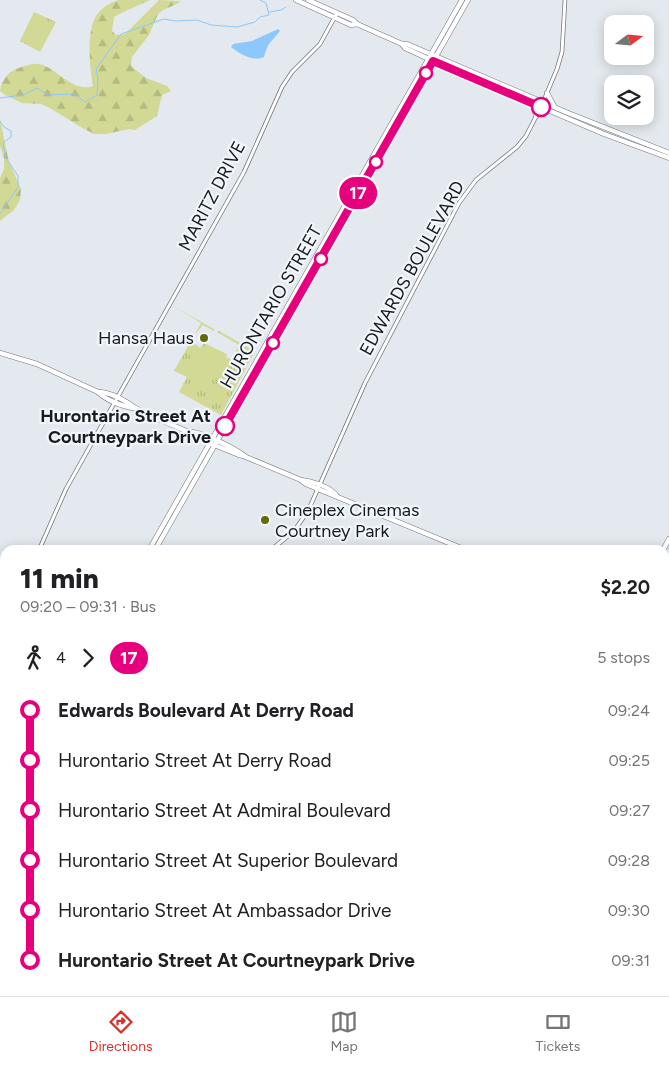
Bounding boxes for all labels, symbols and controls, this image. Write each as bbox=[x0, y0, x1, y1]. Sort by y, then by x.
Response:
north arrow bbox=[604, 15, 654, 65]
map controls bbox=[604, 15, 654, 125]
unlabelled marker bbox=[419, 66, 433, 80]
button: layers bbox=[604, 75, 654, 125]
unlabelled marker bbox=[531, 97, 551, 117]
street label: MARITZ DRIVE bbox=[174, 137, 250, 255]
unlabelled marker bbox=[369, 155, 383, 169]
line badge: 17 bbox=[336, 177, 380, 209]
street label: EDWARDS BOULEVARD bbox=[355, 177, 469, 359]
text: 17 bbox=[349, 182, 367, 204]
street label: HURONTARIO STREET bbox=[215, 222, 327, 392]
unlabelled marker bbox=[314, 252, 328, 266]
place label: Hansa Haus bbox=[98, 327, 194, 349]
marker: Hansa Haus bbox=[198, 332, 210, 344]
unlabelled marker bbox=[266, 336, 280, 350]
place label: Hurontario Street At Courtneypark Drive bbox=[40, 405, 211, 448]
marker: Hurontario Street At Courtneypark Drive bbox=[215, 416, 235, 436]
place label: Cineplex Cinemas Courtney Park bbox=[275, 499, 419, 542]
marker: Cineplex Cinemas Courtney Park bbox=[259, 514, 271, 526]
text: 11 min bbox=[20, 561, 99, 595]
text: $2.20 bbox=[600, 576, 650, 599]
text: 09:20 – 09:31 · Bus bbox=[20, 597, 156, 616]
icon: walk bbox=[20, 644, 48, 672]
icon: forward bbox=[74, 644, 102, 672]
text: 17 bbox=[120, 647, 138, 669]
text: 4 bbox=[56, 648, 66, 667]
text: 5 stops bbox=[597, 648, 650, 667]
text: Edwards Boulevard At Derry Road bbox=[58, 699, 354, 722]
text: 09:24 bbox=[608, 701, 650, 720]
text: Hurontario Street At Derry Road bbox=[58, 749, 332, 772]
text: 09:25 bbox=[608, 751, 650, 770]
text: Hurontario Street At Admiral Boulevard bbox=[58, 799, 391, 822]
text: 09:27 bbox=[609, 801, 650, 820]
text: Hurontario Street At Superior Boulevard bbox=[58, 849, 398, 872]
text: 09:28 bbox=[608, 851, 650, 870]
text: Hurontario Street At Ambassador Drive bbox=[58, 899, 391, 922]
text: 09:30 bbox=[608, 901, 650, 920]
text: Hurontario Street At Courtneypark Drive bbox=[58, 949, 415, 972]
text: 09:31 bbox=[611, 951, 650, 970]
tab: Directions bbox=[89, 1008, 153, 1055]
tab: Map bbox=[330, 1008, 358, 1055]
tab: Tickets bbox=[536, 1008, 580, 1055]

